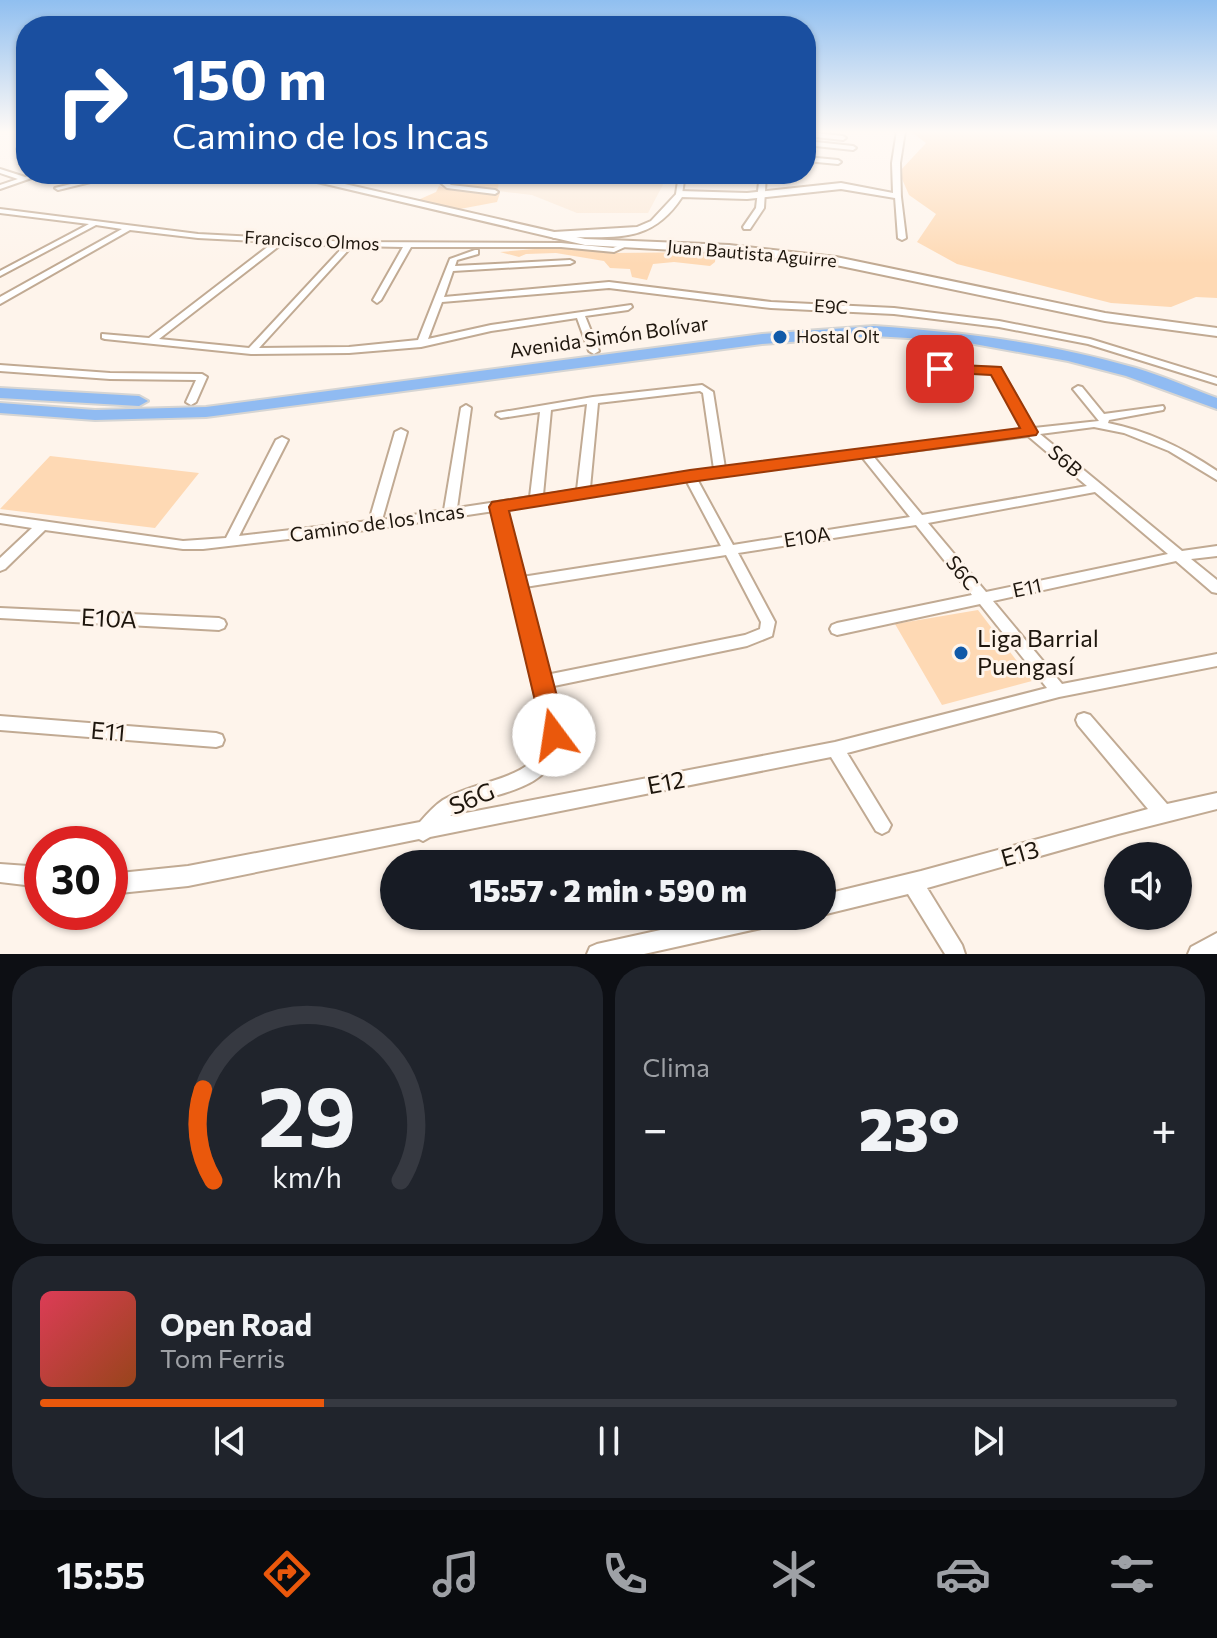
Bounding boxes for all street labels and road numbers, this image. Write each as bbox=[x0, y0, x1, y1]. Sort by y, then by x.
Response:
street label: Francisco Olmos bbox=[244, 225, 380, 255]
street label: Juan Bautista Aguirre bbox=[666, 235, 838, 271]
street label: E9C bbox=[814, 294, 849, 318]
street label: Avenida Simón Bolívar bbox=[508, 310, 710, 362]
street label: S6B bbox=[1044, 439, 1088, 481]
street label: Camino de los Incas bbox=[288, 498, 466, 546]
street label: E10A bbox=[782, 520, 832, 552]
street label: S6C bbox=[942, 550, 984, 595]
street label: E11 bbox=[1010, 572, 1043, 602]
street label: E10A bbox=[80, 602, 138, 633]
street label: E11 bbox=[90, 715, 127, 746]
street label: E12 bbox=[644, 764, 687, 799]
street label: S6G bbox=[444, 775, 498, 820]
street label: E13 bbox=[997, 833, 1042, 872]

